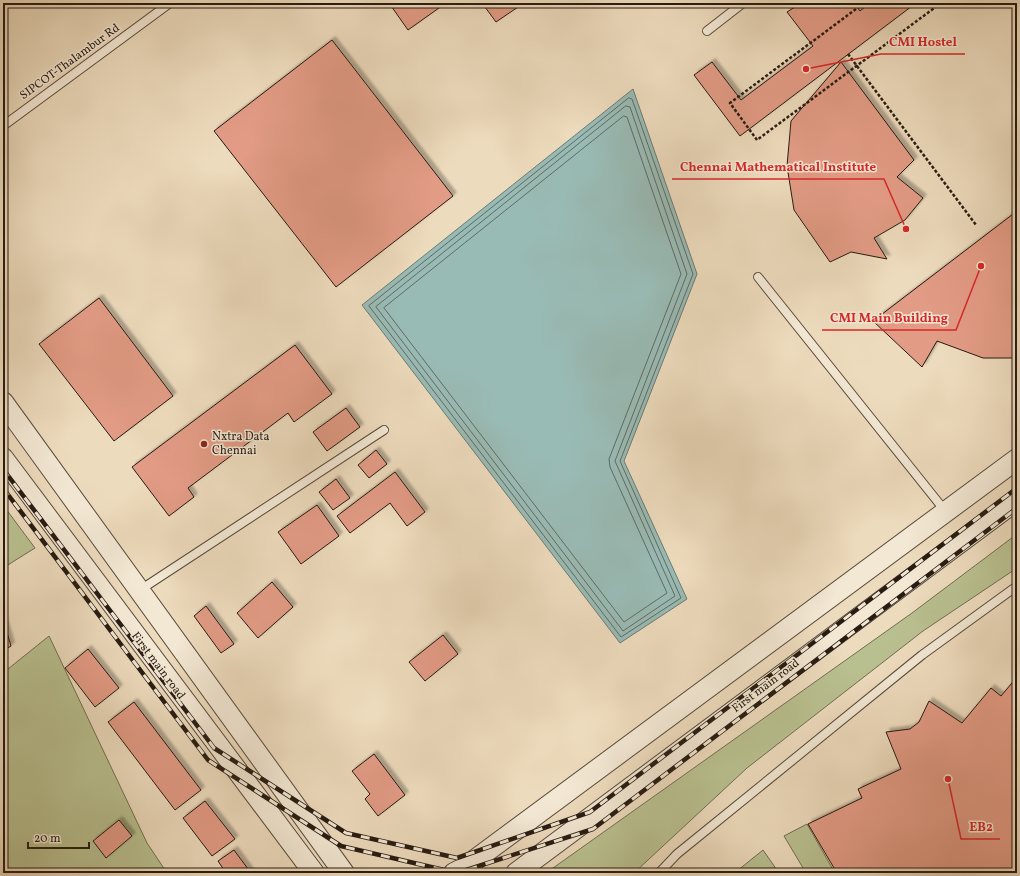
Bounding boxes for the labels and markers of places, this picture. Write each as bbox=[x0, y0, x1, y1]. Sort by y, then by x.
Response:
callout: CMI Hostel bbox=[881, 29, 965, 54]
callout: Chennai Mathematical Institute bbox=[672, 154, 884, 179]
callout: CMI Main Building bbox=[822, 305, 956, 330]
place label: Nxtra Data Chennai bbox=[212, 429, 270, 459]
marker: Nxtra Data Chennai bbox=[199, 439, 209, 449]
callout: EB2 bbox=[961, 814, 1000, 839]

